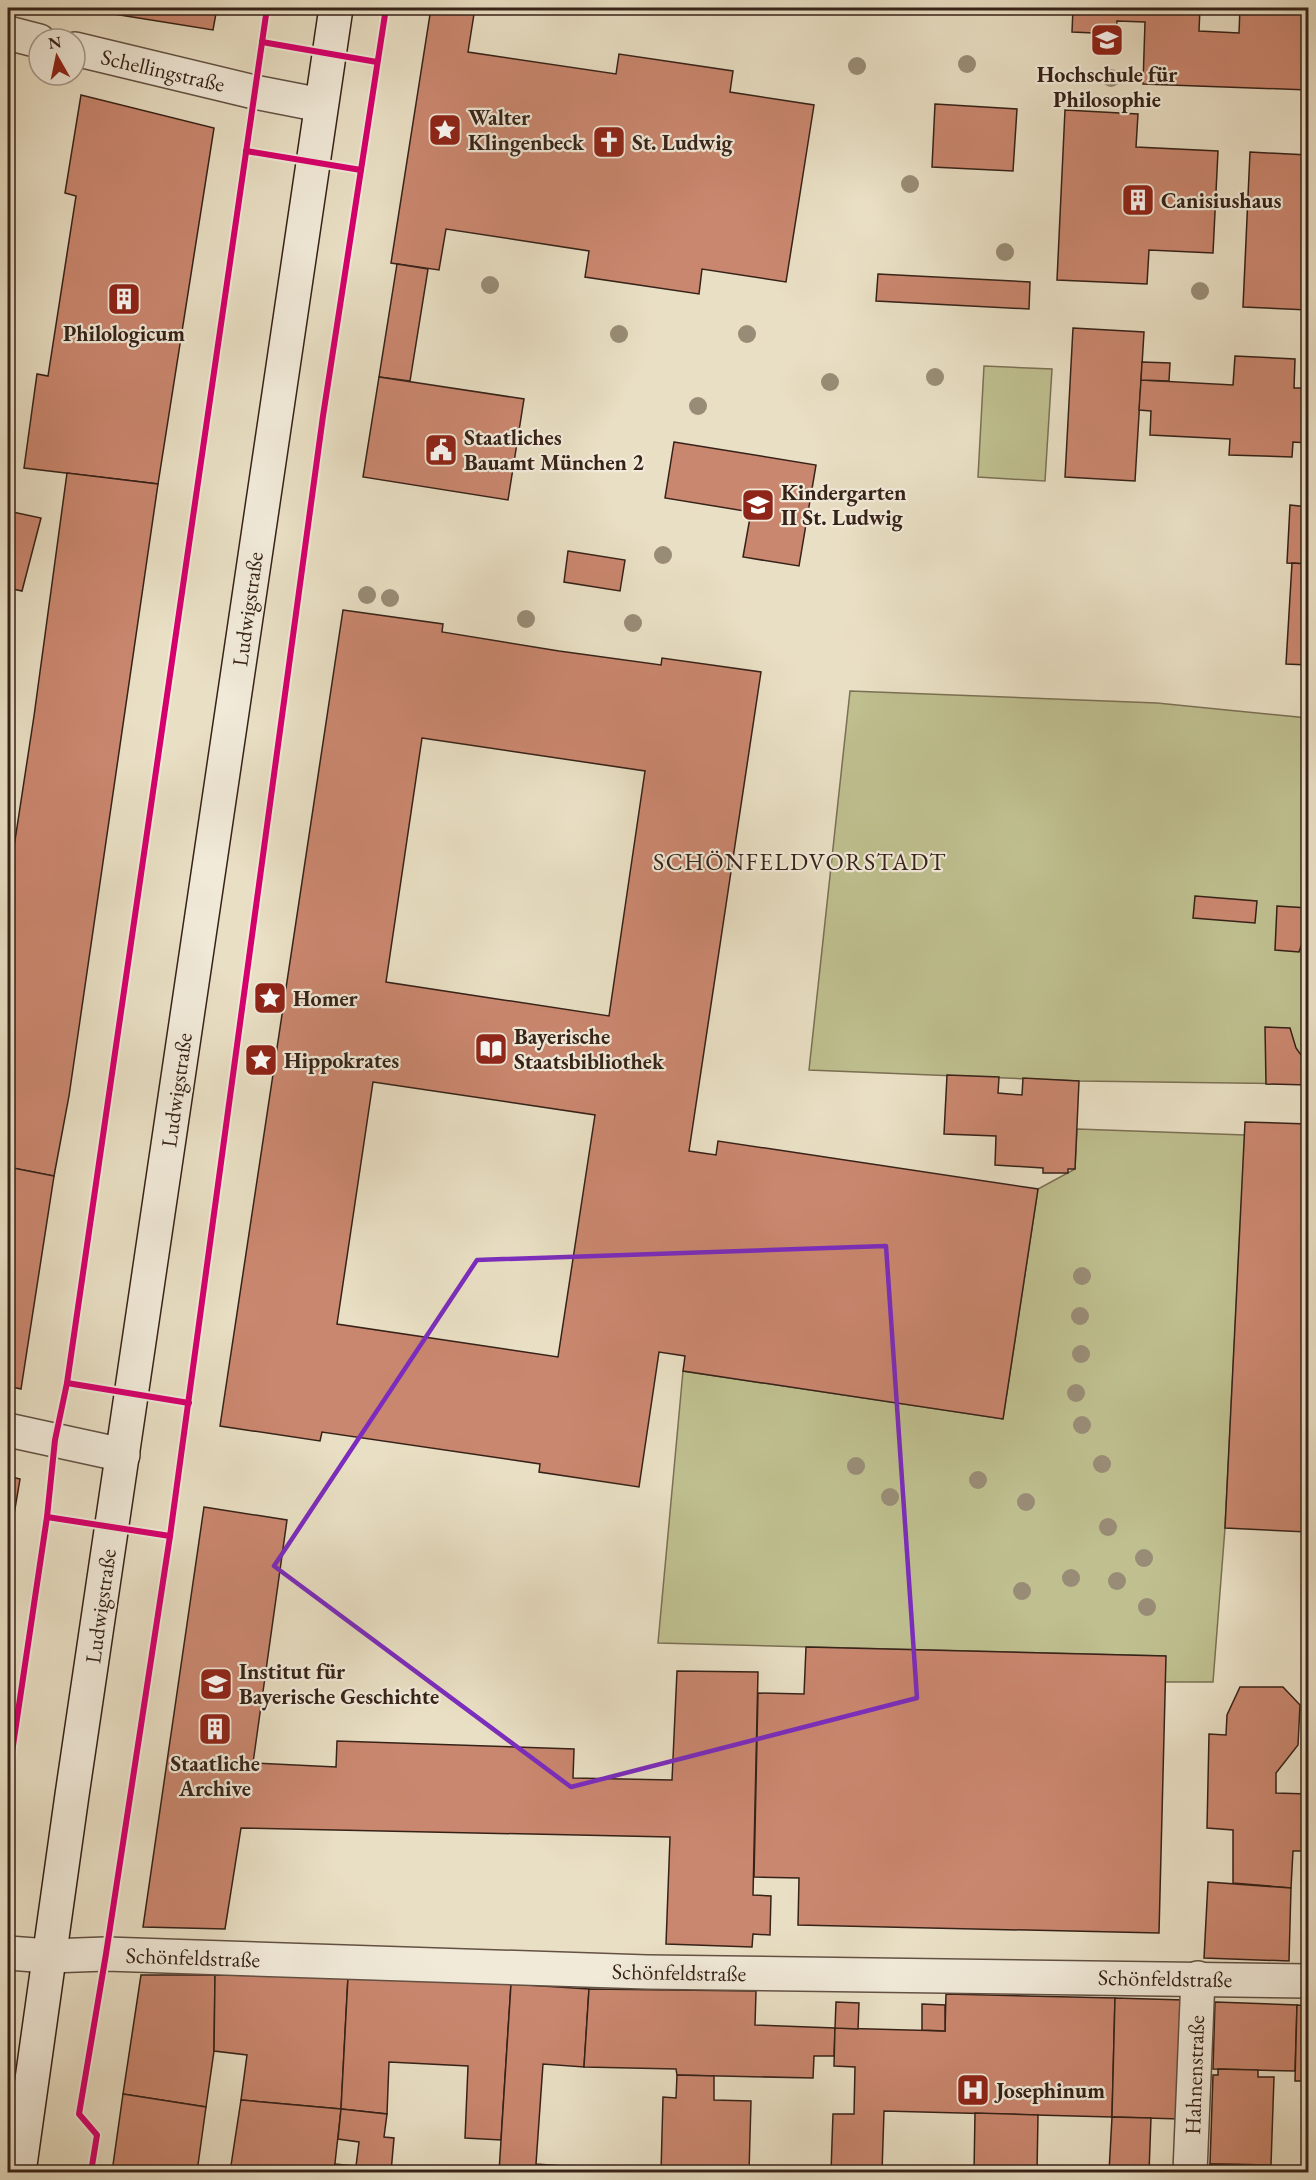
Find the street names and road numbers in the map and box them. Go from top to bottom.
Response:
street label: Schellingstraße [98,42,228,99]
street label: Ludwigstraße [225,549,270,668]
street label: Ludwigstraße [154,1030,199,1149]
street label: Ludwigstraße [78,1546,123,1665]
street label: Schönfeldstraße [125,1941,261,1974]
street label: Schönfeldstraße [612,1957,747,1988]
street label: Schönfeldstraße [1098,1963,1233,1994]
street label: Hahnenstraße [1178,2014,1211,2135]

